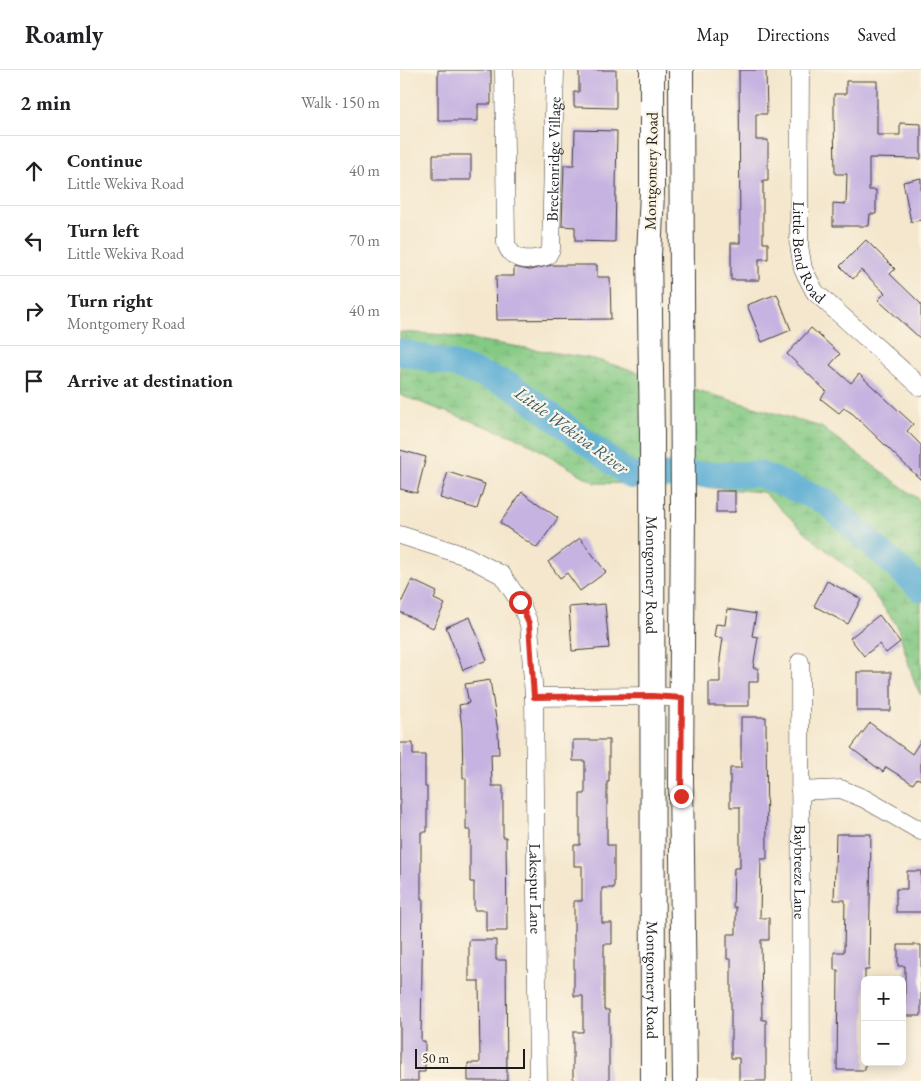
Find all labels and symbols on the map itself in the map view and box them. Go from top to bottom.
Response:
street label: Breckenridge Village [541,96,565,222]
street label: Montgomery Road [639,111,663,230]
street label: Little Bend Road [788,201,831,308]
water label: Little Wekiva River [510,380,634,480]
street label: Montgomery Road [642,516,663,635]
route start [509,591,532,614]
route end [670,785,693,808]
street label: Baybreeze Lane [790,825,811,919]
street label: Lakespur Lane [525,843,547,934]
street label: Montgomery Road [642,921,663,1040]
scale bar [415,1046,525,1069]

